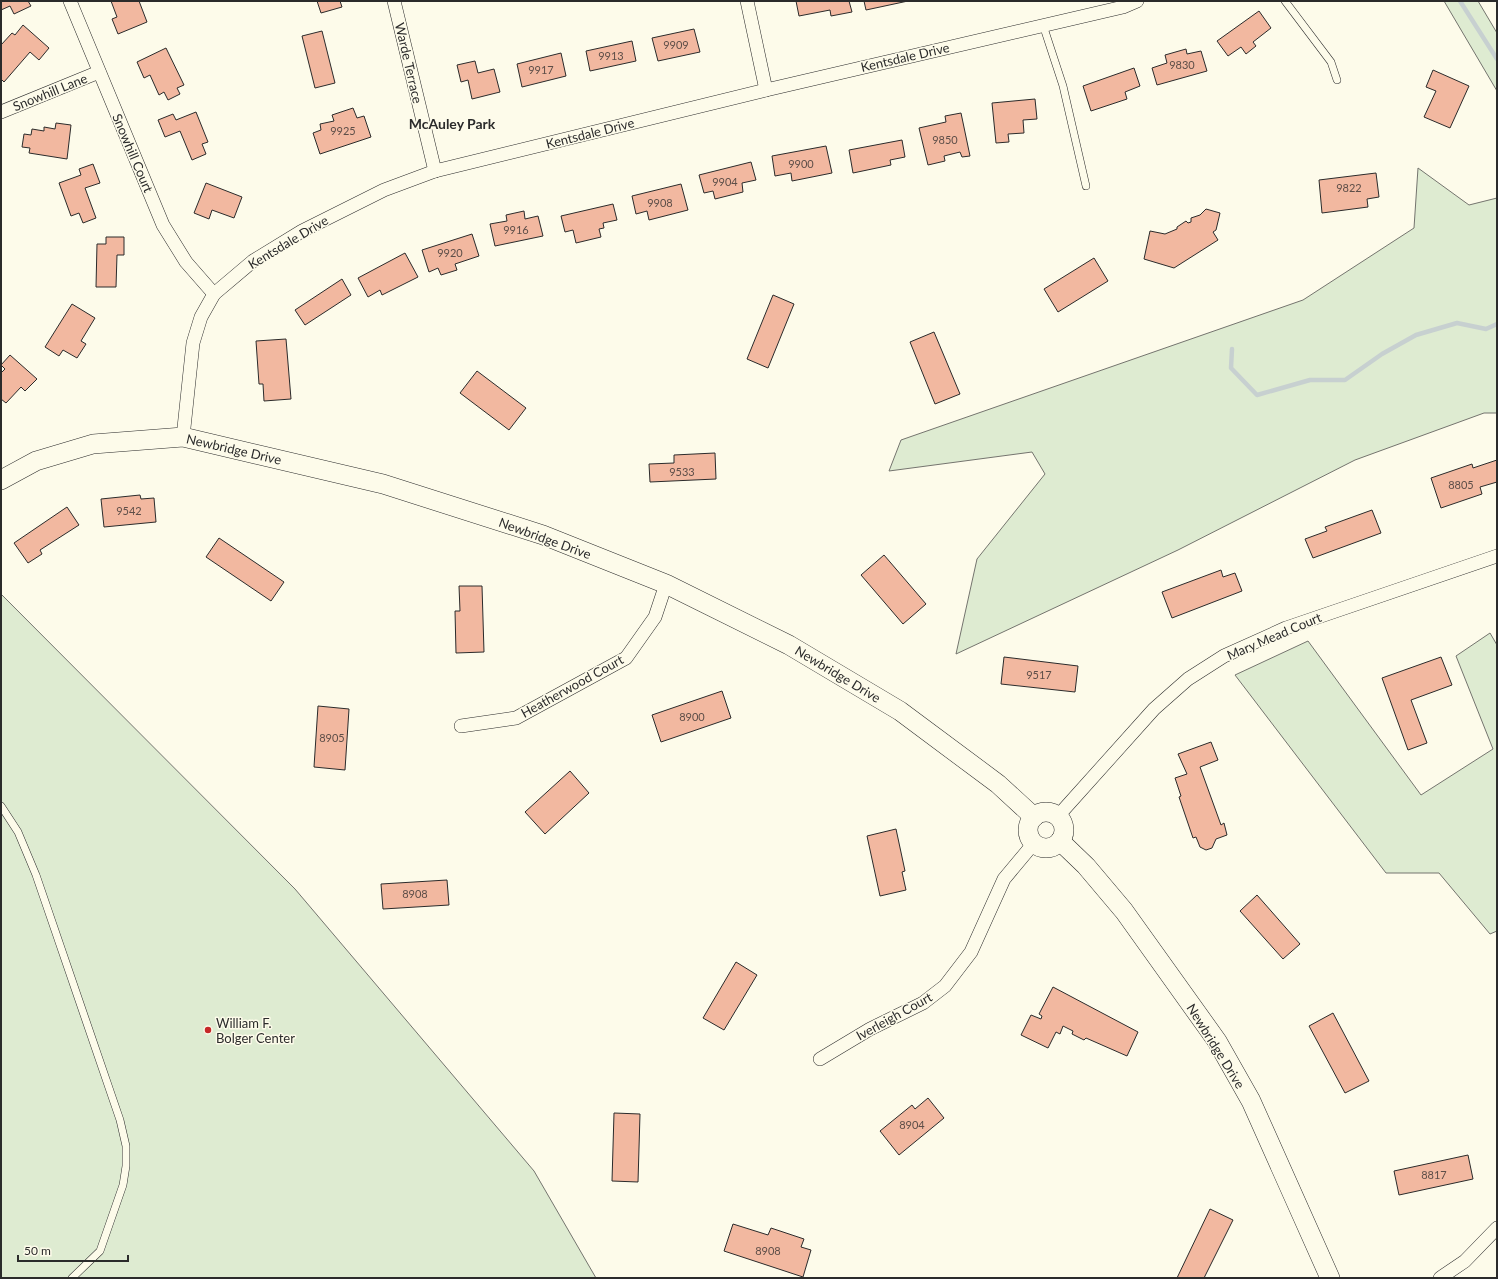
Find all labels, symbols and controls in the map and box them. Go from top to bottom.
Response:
street label: Warde Terrace [392,21,426,105]
house number: 9909 [663,38,689,51]
street label: Kentsdale Drive [859,39,951,75]
house number: 9913 [598,49,624,62]
house number: 9830 [1169,58,1195,71]
house number: 9917 [528,63,554,76]
street label: Snowhill Lane [10,70,90,114]
street label: Snowhill Court [109,111,157,195]
street label: Kentsdale Drive [544,114,636,152]
district label: McAuley Park [409,115,496,132]
house number: 9925 [330,124,356,137]
house number: 9850 [932,133,958,146]
house number: 9900 [788,157,814,170]
house number: 9904 [712,175,738,188]
house number: 9822 [1336,181,1362,194]
house number: 9908 [647,196,673,209]
street label: Kentsdale Drive [245,212,331,272]
house number: 9916 [503,223,529,236]
house number: 9920 [437,246,463,259]
street label: Newbridge Drive [185,430,283,468]
house number: 9533 [669,465,695,478]
house number: 8805 [1448,478,1474,491]
house number: 9542 [116,504,142,517]
street label: Newbridge Drive [497,514,593,562]
street label: Mary Mead Court [1224,609,1324,663]
street label: Newbridge Drive [792,642,884,706]
street label: Heatherwood Court [518,651,626,721]
house number: 9517 [1026,668,1052,681]
house number: 8900 [679,710,705,723]
house number: 8905 [319,731,345,744]
house number: 8908 [402,887,428,900]
street label: Iverleigh Court [853,988,935,1043]
street label: Newbridge Drive [1184,1001,1249,1091]
place label: William F. Bolger Center [216,1015,295,1046]
marker: William F. Bolger Center [203,1025,213,1035]
house number: 8904 [899,1118,925,1131]
house number: 8817 [1421,1168,1447,1181]
scale bar [18,1237,128,1263]
text: 50 m [24,1243,51,1258]
house number: 8908 [755,1244,781,1257]

